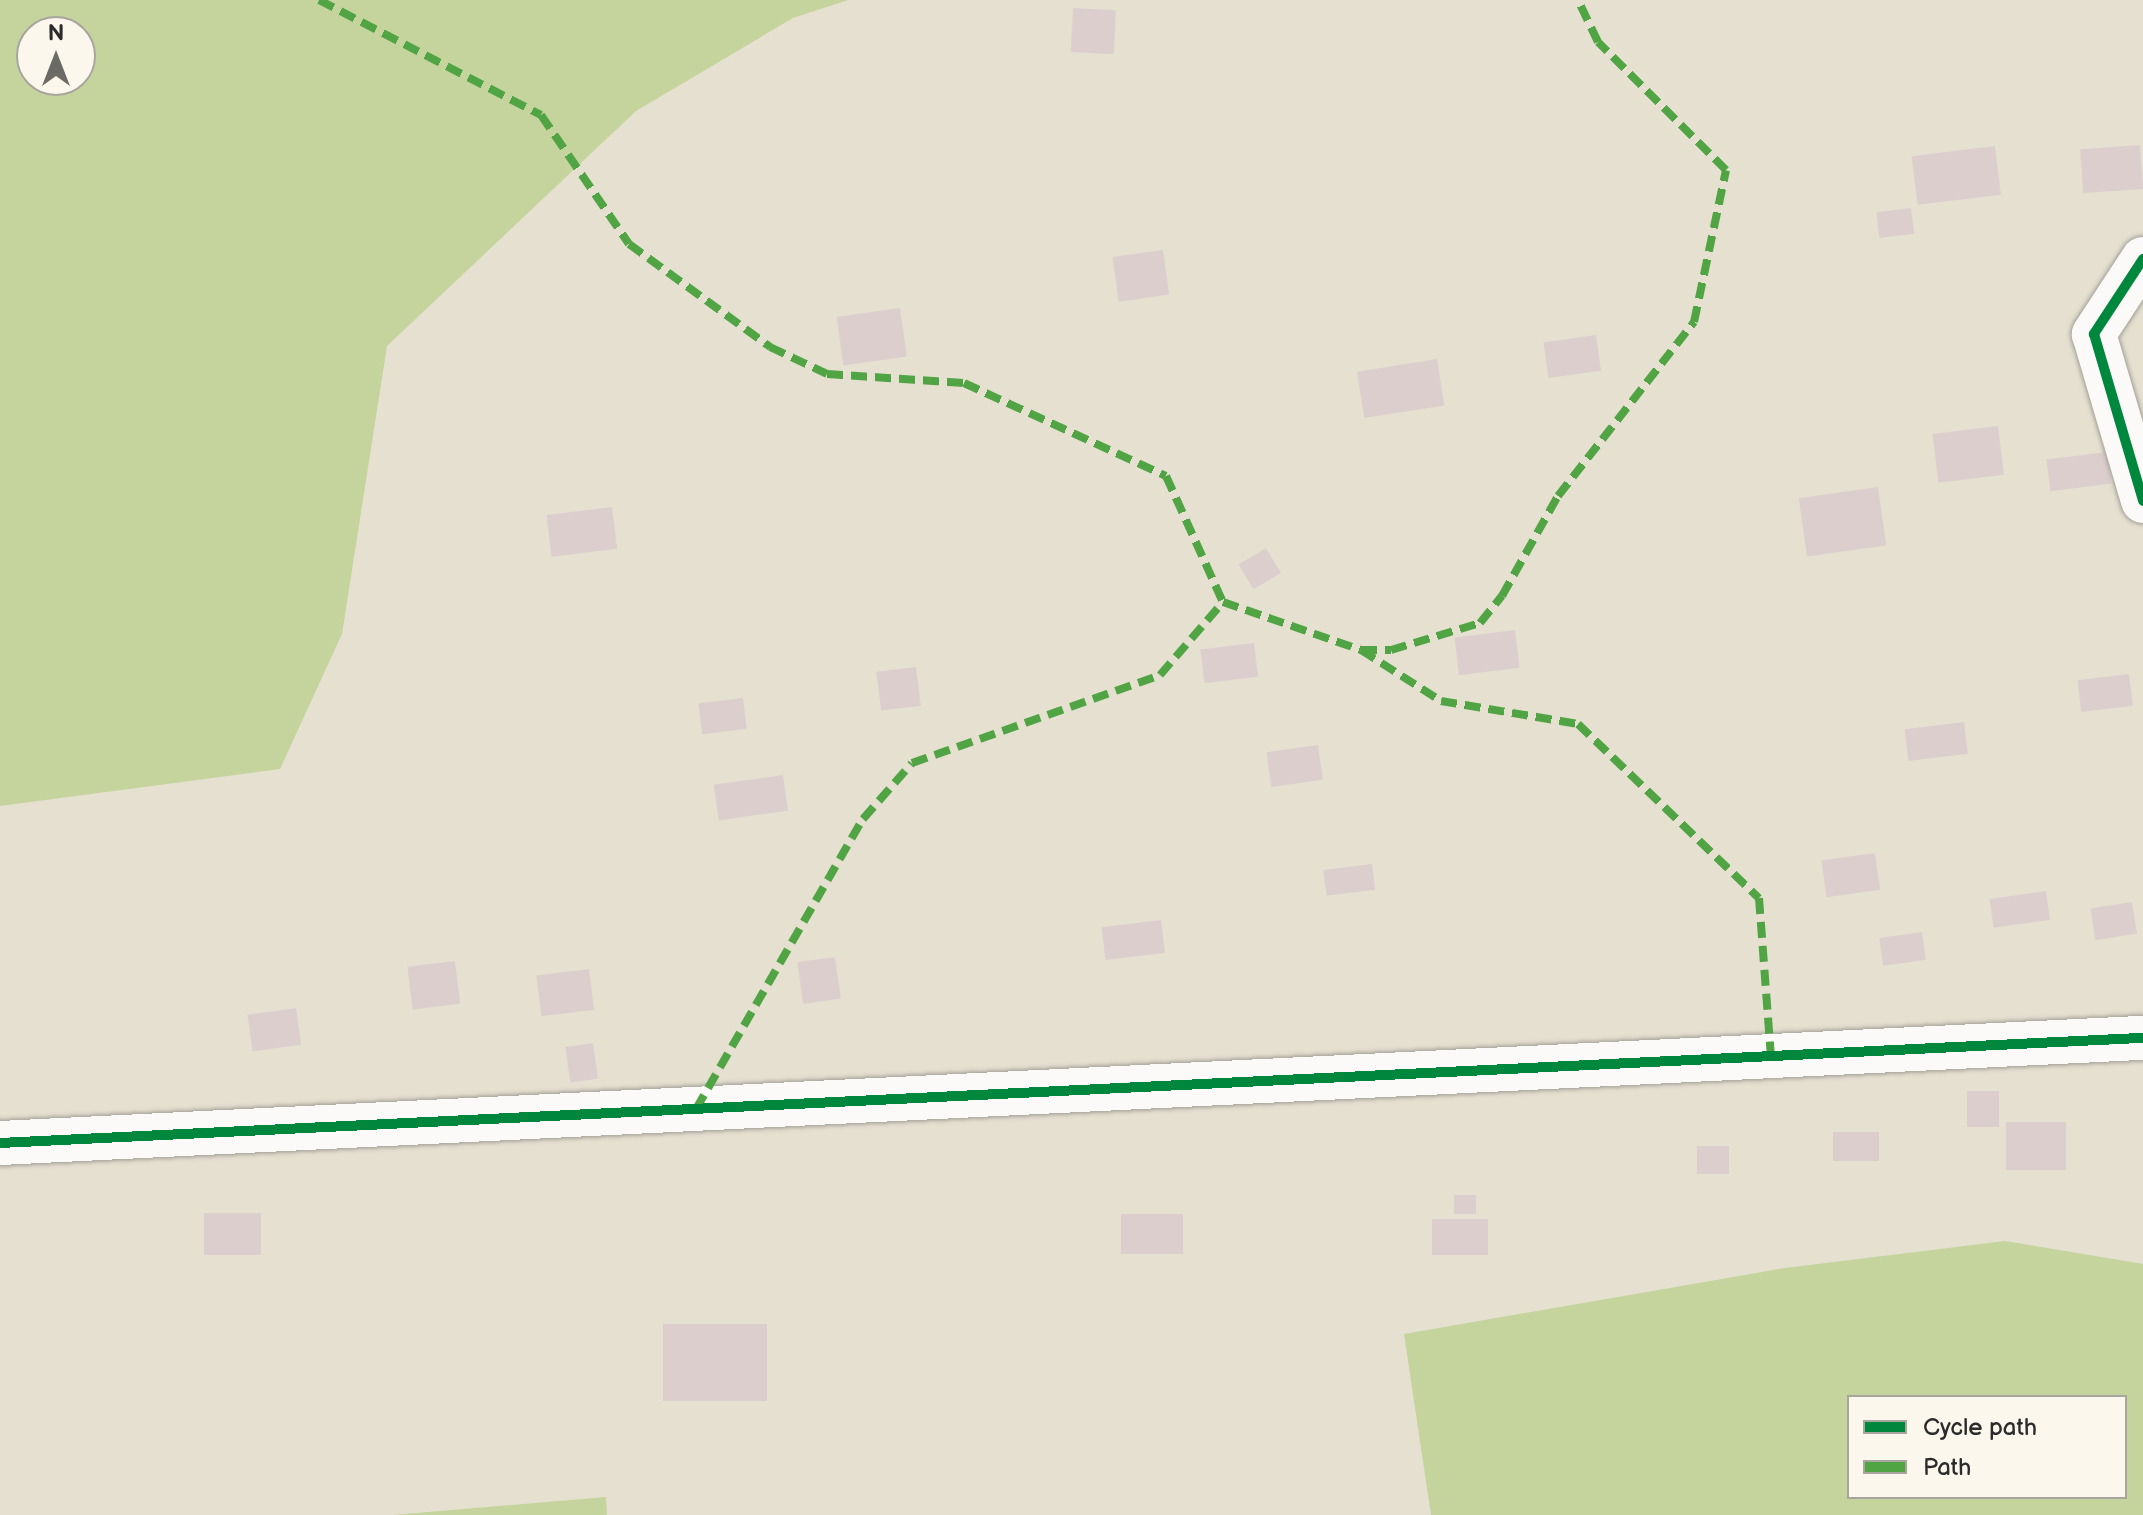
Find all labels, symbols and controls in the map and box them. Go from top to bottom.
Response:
north arrow [16,16,96,96]
text: N [48,20,64,47]
legend [1847,1395,2127,1499]
text: Cycle path [1923,1413,2037,1442]
text: Path [1923,1453,1971,1482]

